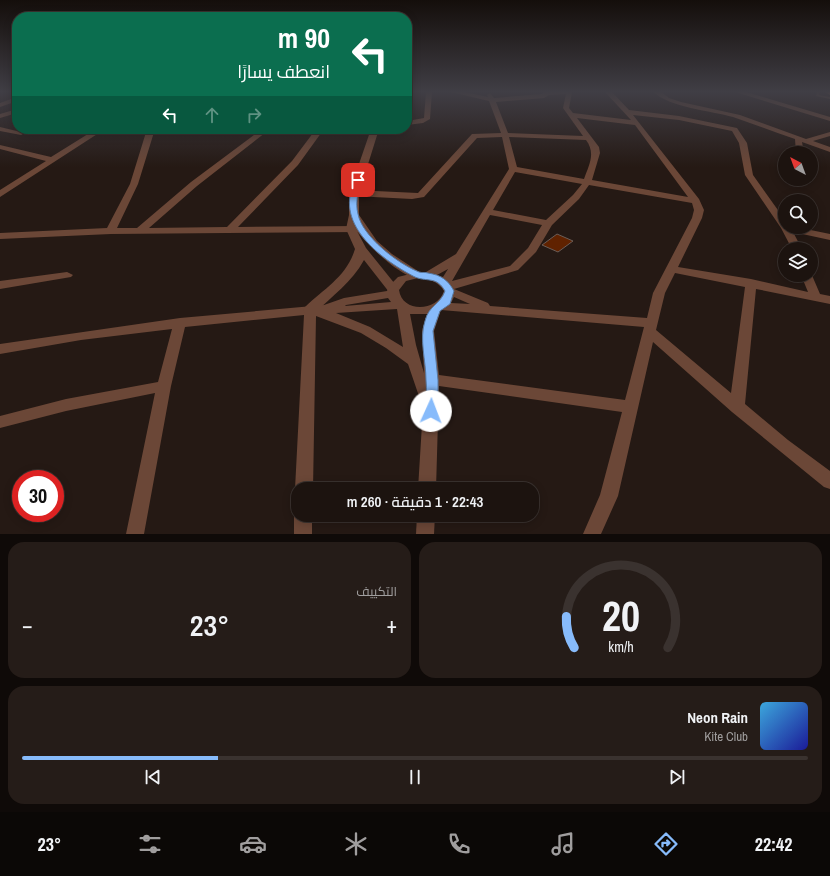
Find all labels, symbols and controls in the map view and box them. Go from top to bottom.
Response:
text: 90 m [278,19,330,57]
icon: left [344,28,396,80]
text: انعطف يسارًا [237,59,330,84]
icon: left [159,104,181,126]
icon: ahead [201,104,223,126]
icon: right [243,104,265,126]
north arrow [778,146,818,186]
map controls [778,146,818,282]
pin [341,163,375,197]
icon: arrive [347,169,369,191]
button: search [778,194,818,234]
button: layers [778,242,818,282]
position arrow [410,390,452,432]
speed limit sign: 30 [12,470,64,522]
text: 22:43 · 1 دقيقة · 260 m [347,491,483,512]
text: التكييف [356,583,397,600]
text: 20 [602,588,639,644]
text: 23° [190,605,229,645]
text: − [22,610,33,640]
text: + [386,610,397,640]
text: km/h [608,637,633,656]
text: Neon Rain [687,707,748,728]
text: Kite Club [704,728,748,745]
icon: previous [142,766,164,788]
icon: pause [404,766,426,788]
icon: next [666,766,688,788]
icon: filters [136,830,164,858]
icon: car [239,830,267,858]
icon: climate [342,830,370,858]
icon: phone [445,830,473,858]
icon: music [549,830,577,858]
icon: directions [652,830,680,858]
text: 23° [38,832,61,857]
text: 22:42 [755,832,792,857]

